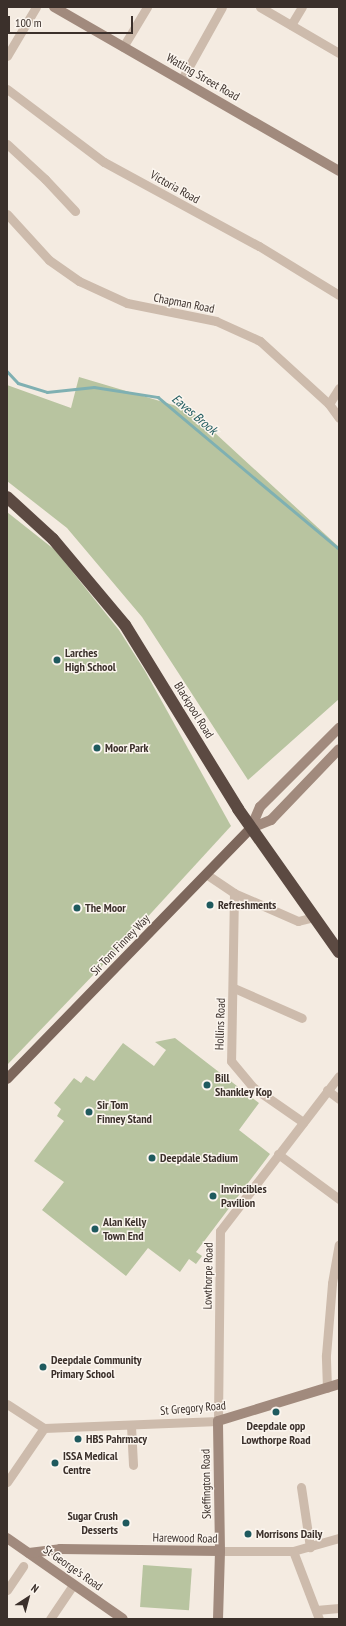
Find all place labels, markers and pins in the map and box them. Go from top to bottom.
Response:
place label: Larches High School [65,646,116,674]
marker: Larches High School [52,655,62,665]
place label: Moor Park [105,741,148,755]
marker: Moor Park [92,743,102,753]
place label: Refreshments [218,898,276,912]
marker: Refreshments [205,900,215,910]
place label: The Moor [85,901,126,915]
marker: The Moor [72,903,82,913]
place label: Bill Shankley Kop [215,1071,273,1099]
marker: Bill Shankley Kop [202,1080,212,1090]
place label: Sir Tom Finney Stand [97,1098,152,1126]
marker: Sir Tom Finney Stand [84,1107,94,1117]
place label: Deepdale Stadium [160,1151,238,1165]
marker: Deepdale Stadium [147,1153,157,1163]
place label: Invincibles Pavilion [221,1182,267,1210]
marker: Invincibles Pavilion [208,1191,218,1201]
place label: Alan Kelly Town End [103,1215,146,1243]
marker: Alan Kelly Town End [90,1224,100,1234]
place label: Deepdale Community Primary School [51,1353,142,1381]
marker: Deepdale Community Primary School [38,1362,48,1372]
marker: Deepdale opp Lowthorpe Road [271,1407,281,1417]
place label: Deepdale opp Lowthorpe Road [242,1419,310,1447]
place label: HBS Pahrmacy [86,1432,147,1446]
marker: HBS Pahrmacy [73,1434,83,1444]
place label: ISSA Medical Centre [63,1449,118,1477]
marker: ISSA Medical Centre [50,1458,60,1468]
place label: Sugar Crush Desserts [67,1509,118,1537]
marker: Sugar Crush Desserts [121,1518,131,1528]
place label: Morrisons Daily [256,1527,322,1541]
marker: Morrisons Daily [243,1529,253,1539]

